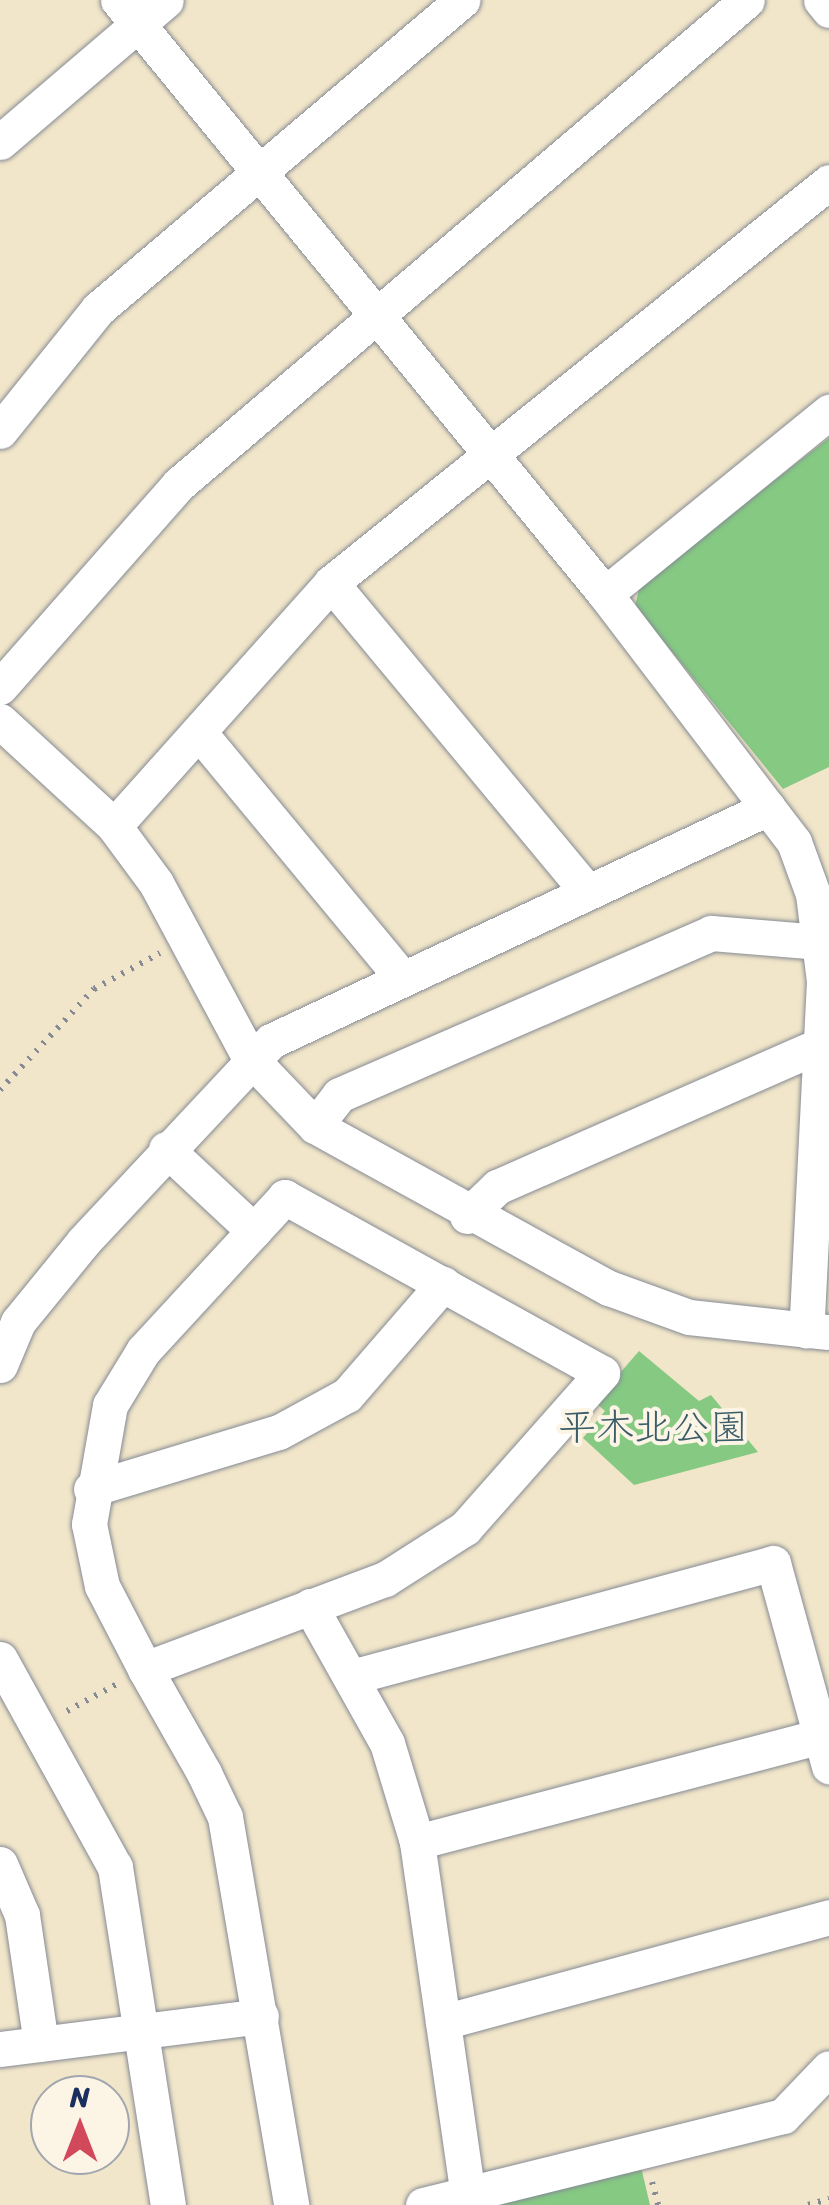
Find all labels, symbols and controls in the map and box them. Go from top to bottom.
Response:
park label: 平木北公園 [558,1405,748,1451]
text: N [70,2072,90,2121]
north arrow [30,2075,130,2175]

